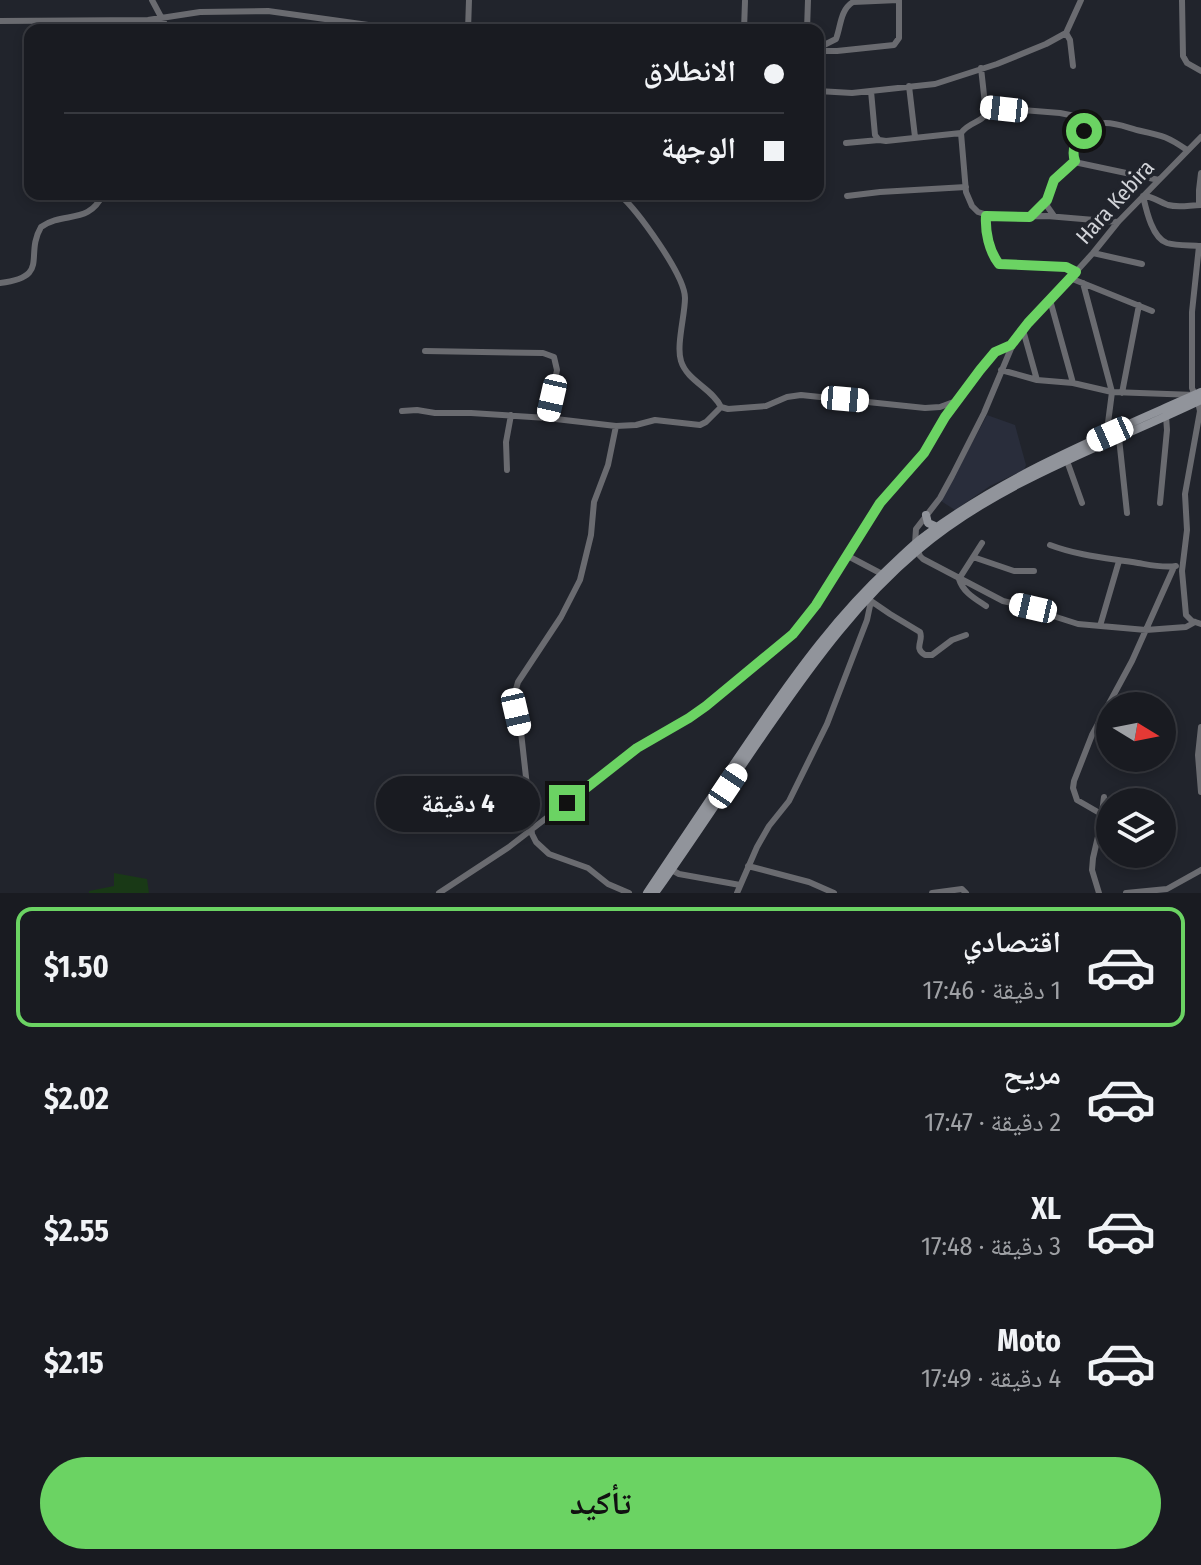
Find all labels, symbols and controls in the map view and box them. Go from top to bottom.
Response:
text: الانطلاق [643,53,736,89]
car [979,95,1029,123]
route start [1066,113,1102,149]
text: الوجهة [661,130,736,166]
street label: Hara Kebira [1070,154,1160,250]
car [535,372,569,424]
car [820,385,870,413]
car [1083,413,1137,455]
car [1007,591,1059,625]
car [499,686,533,738]
north arrow [1096,692,1176,772]
map controls [1096,692,1176,868]
car [705,759,751,813]
callout: 4 دقيقة [375,775,539,831]
route end [549,785,585,821]
text: 4 دقيقة [421,788,495,819]
button: layers [1096,788,1176,868]
text: اقتصادي [963,924,1061,960]
icon: car [1085,931,1157,1003]
text: $1.50 [44,949,109,985]
text: 1 دقيقة · 17:46 [923,975,1061,1006]
text: مريح [1003,1056,1061,1092]
icon: car [1085,1063,1157,1135]
text: $2.02 [44,1081,109,1117]
text: 2 دقيقة · 17:47 [924,1107,1061,1138]
text: XL [1031,1191,1061,1227]
icon: car [1085,1195,1157,1267]
text: $2.55 [44,1213,109,1249]
text: 3 دقيقة · 17:48 [921,1231,1061,1262]
text: Moto [997,1323,1061,1359]
icon: car [1085,1327,1157,1399]
text: $2.15 [44,1345,104,1381]
text: 4 دقيقة · 17:49 [921,1363,1061,1394]
button: تأكيد [40,1457,1161,1549]

